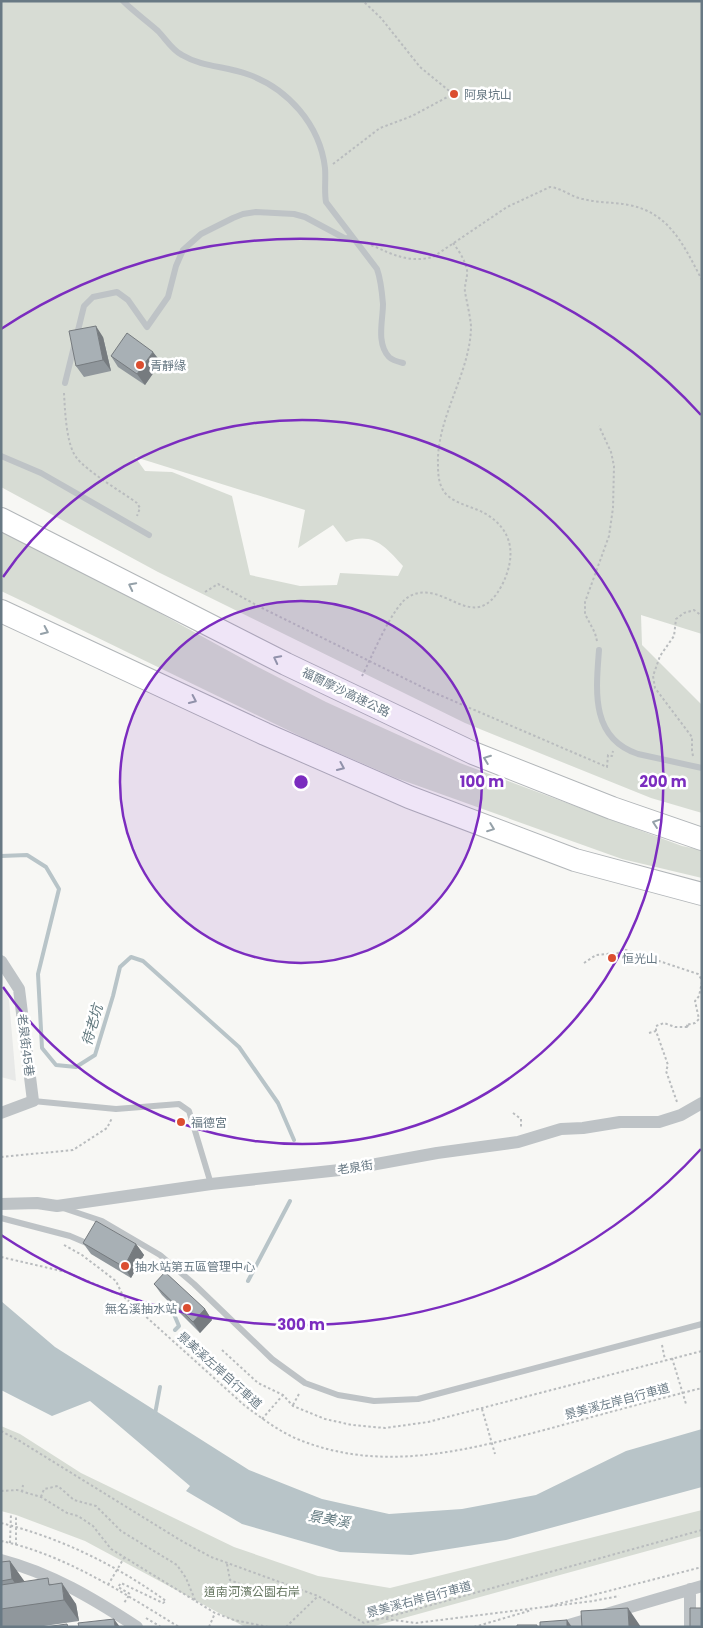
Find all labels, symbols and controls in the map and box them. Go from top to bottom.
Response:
place label: 阿泉坑山 [464,86,512,103]
marker: 阿泉坑山 [448,88,460,100]
place label: 青靜緣 [150,357,186,374]
marker: 青靜緣 [134,359,146,371]
one-way arrow [129,582,138,592]
one-way arrow [40,625,49,635]
one-way arrow [274,655,283,665]
street label: 福爾摩沙高速公路 [299,663,393,721]
one-way arrow [188,694,197,704]
one-way arrow [484,755,492,765]
one-way arrow [336,760,345,771]
text: 100 m [460,771,504,792]
text: 200 m [639,771,687,792]
centre of rings [292,773,310,791]
one-way arrow [652,819,660,829]
one-way arrow [487,822,495,832]
place label: 恒光山 [622,950,658,967]
marker: 恒光山 [606,952,618,964]
water label: 待老坑 [77,1000,108,1048]
street label: 老泉街45巷 [14,1013,38,1077]
place label: 福德宮 [191,1114,227,1131]
marker: 福德宮 [175,1116,187,1128]
street label: 老泉街 [336,1156,374,1178]
place label: 抽水站第五區管理中心 [135,1258,255,1275]
marker: 抽水站第五區管理中心 [119,1260,131,1272]
place label: 無名溪抽水站 [105,1300,177,1317]
marker: 無名溪抽水站 [181,1302,193,1314]
text: 300 m [277,1314,325,1335]
street label: 景美溪左岸自行車道 [174,1328,266,1412]
street label: 景美溪左岸自行車道 [563,1379,671,1423]
water label: 景美溪 [307,1506,353,1533]
street label: 景美溪右岸自行車道 [365,1577,473,1621]
park label: 道南河濱公園右岸 [204,1583,300,1600]

